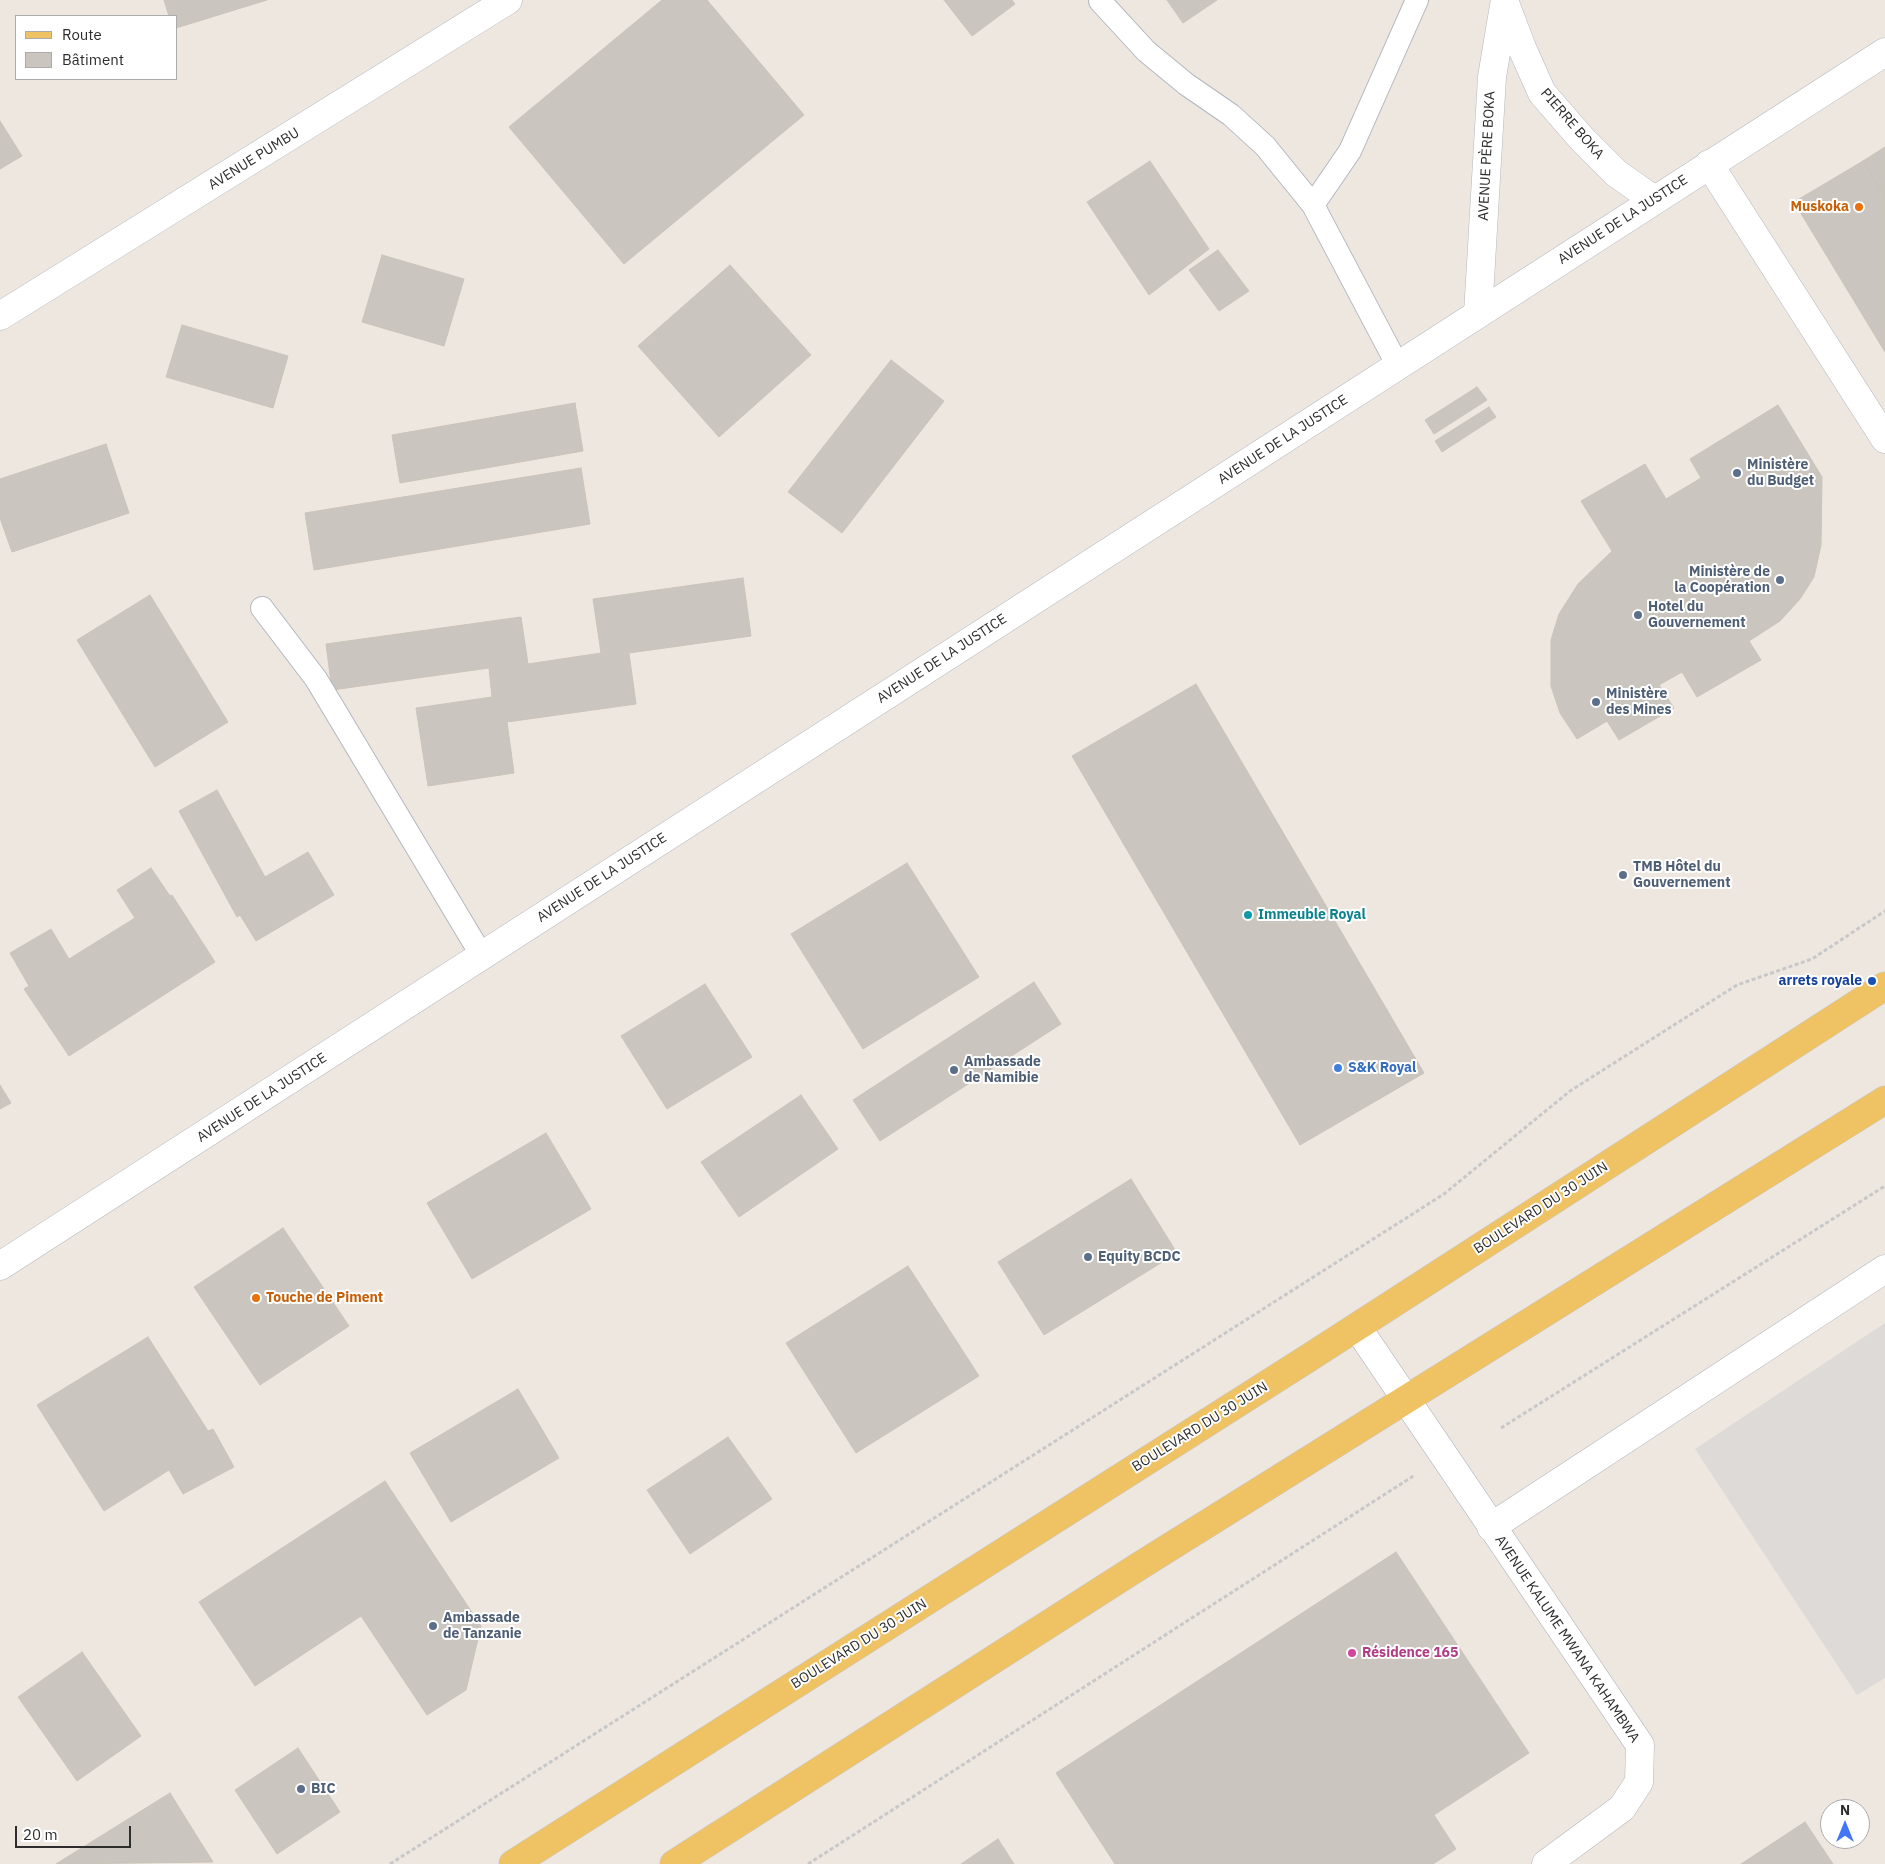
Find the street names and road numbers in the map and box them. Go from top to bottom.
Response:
street label: PIERRE BOKA [1537,85,1607,163]
street label: AVENUE PÈRE BOKA [1475,91,1499,221]
street label: AVENUE PUMBU [205,124,303,194]
street label: AVENUE DE LA JUSTICE [1555,172,1691,268]
street label: AVENUE DE LA JUSTICE [1215,392,1351,488]
street label: AVENUE DE LA JUSTICE [874,611,1010,707]
street label: AVENUE DE LA JUSTICE [534,830,670,926]
street label: AVENUE DE LA JUSTICE [194,1050,330,1146]
street label: BOULEVARD DU 30 JUIN [1471,1158,1611,1258]
street label: BOULEVARD DU 30 JUIN [1129,1378,1271,1476]
street label: AVENUE KALUME MWANA KAHAMBWA [1491,1532,1643,1746]
street label: BOULEVARD DU 30 JUIN [788,1595,930,1693]

